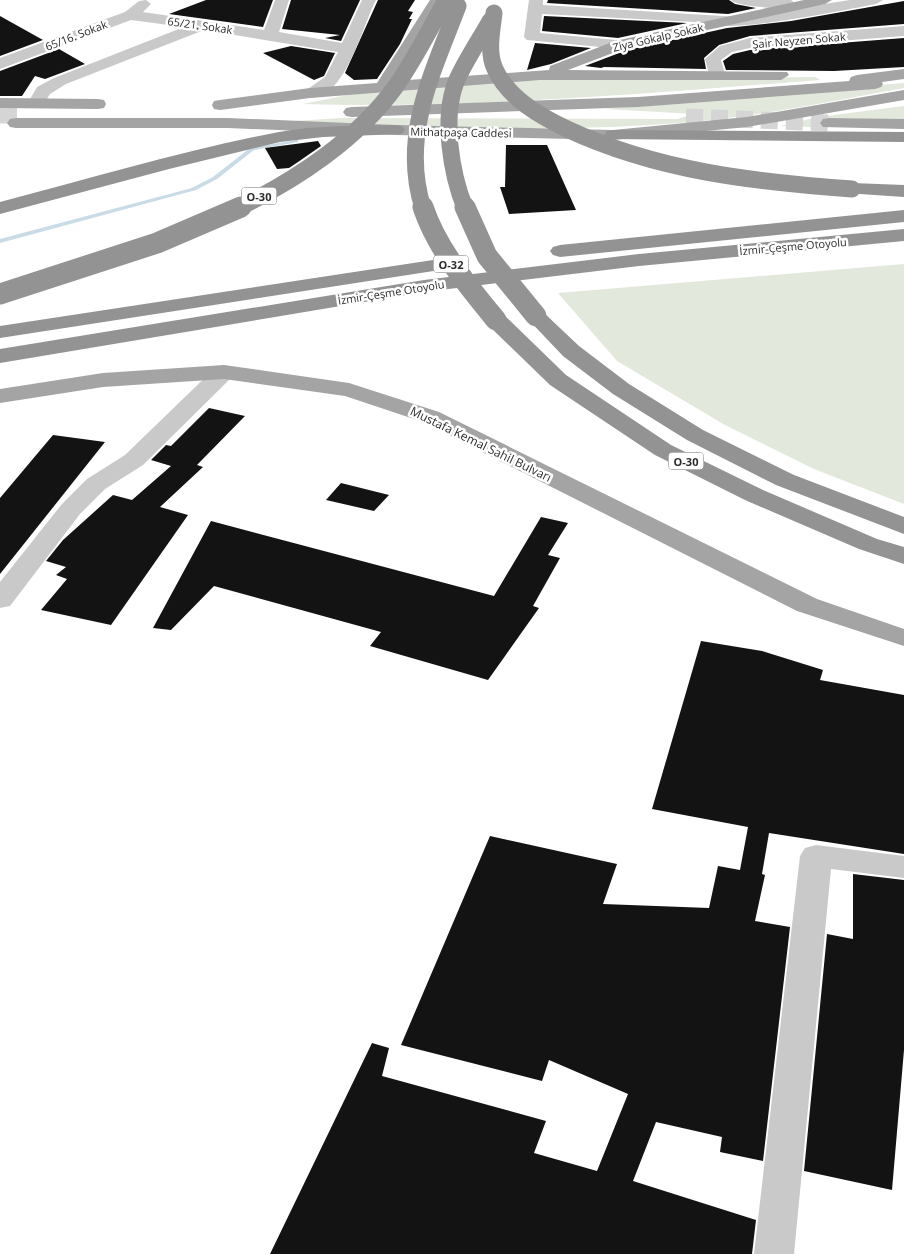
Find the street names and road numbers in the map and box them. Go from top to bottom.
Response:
street label: 65/21. Sokak [167,13,234,37]
street label: 65/16. Sokak [43,16,109,54]
street label: Ziya Gökalp Sokak [611,19,705,55]
street label: Şair Neyzen Sokak [752,28,846,52]
street label: Mithatpaşa Caddesi [410,124,512,140]
road number: O-30 [242,188,276,205]
street label: İzmir-Çeşme Otoyolu [739,234,847,258]
road number: O-32 [434,255,468,272]
street label: İzmir-Çeşme Otoyolu [337,276,445,308]
street label: Mustafa Kemal Sahil Bulvarı [408,402,554,486]
road number: O-30 [668,452,704,470]

